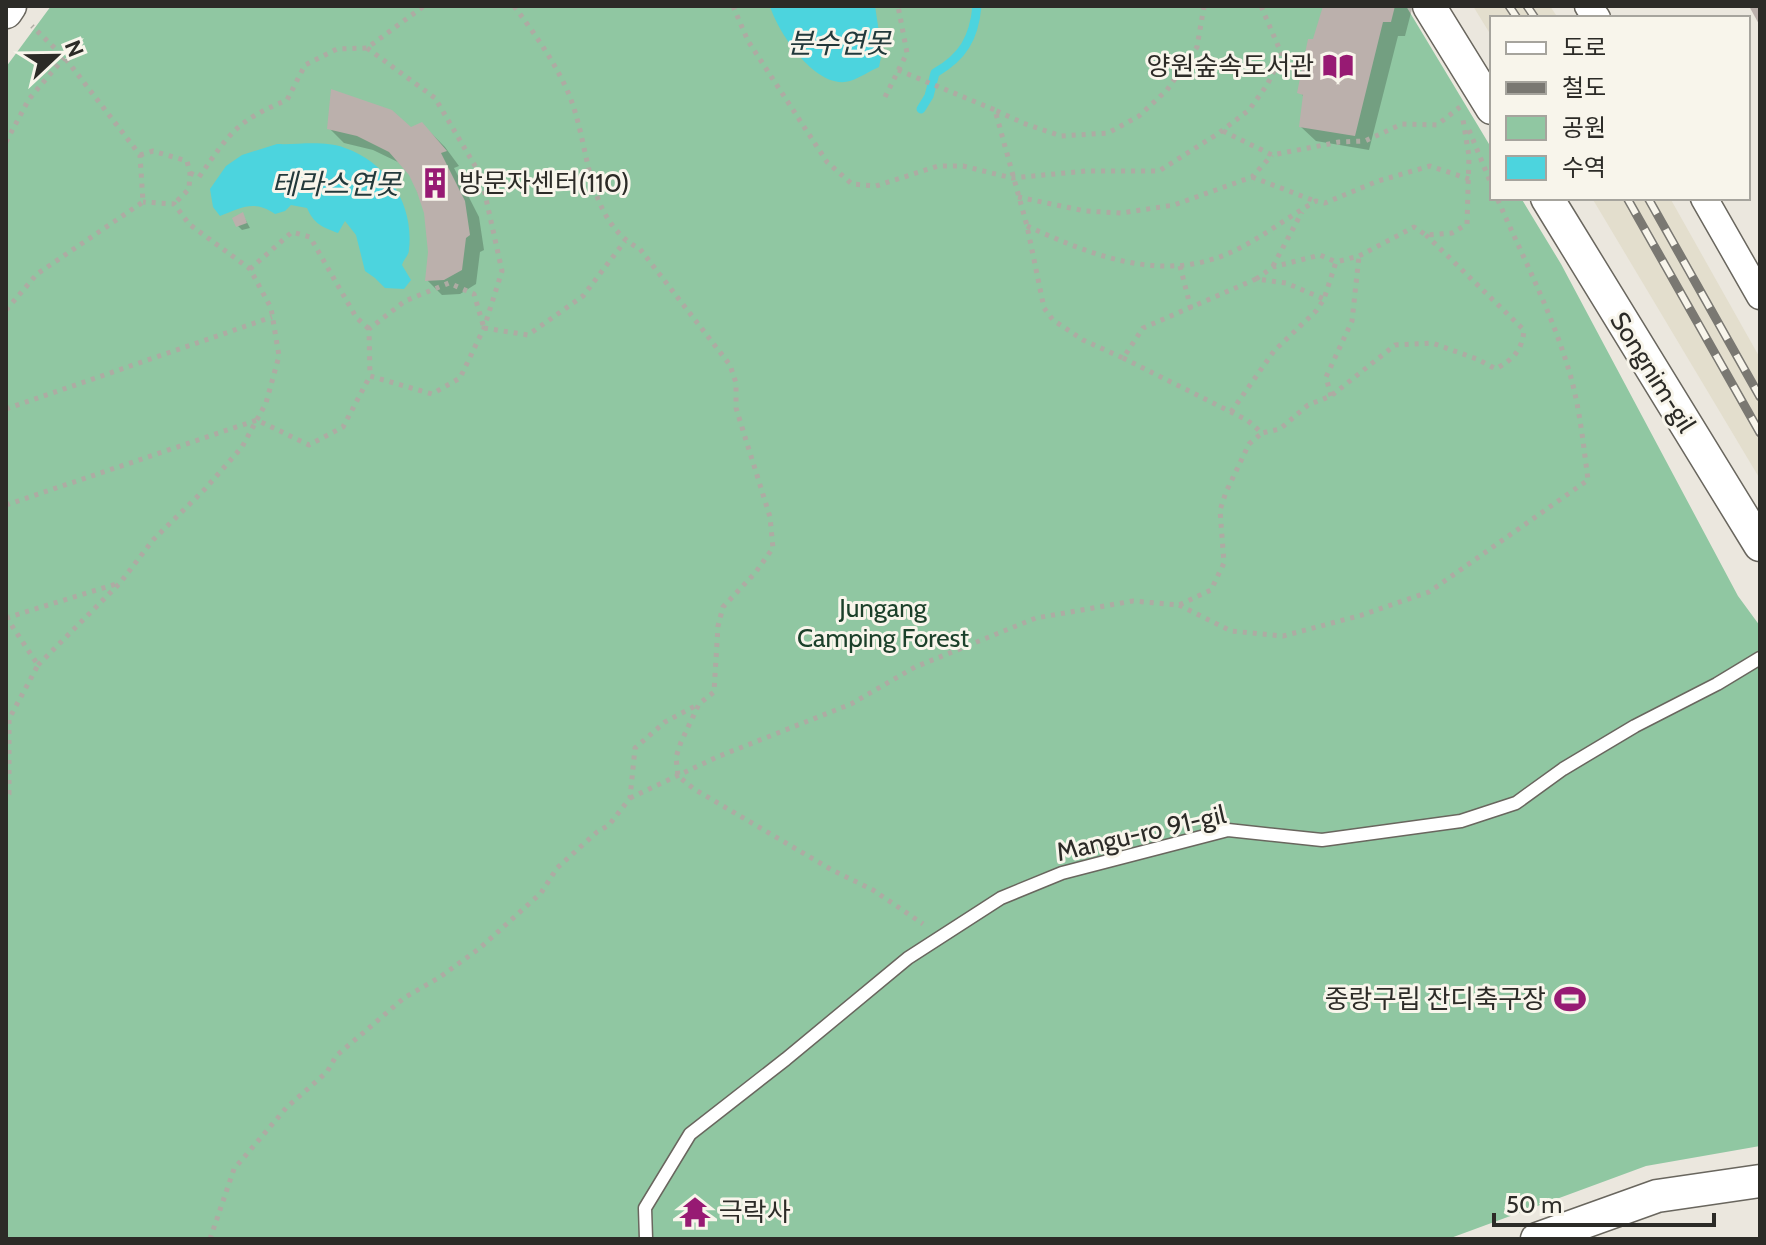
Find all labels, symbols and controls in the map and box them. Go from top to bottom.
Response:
north arrow [16,16,96,96]
legend [1490,16,1750,200]
water label: 분수연못 [787,26,892,60]
text: 도로 [1562,33,1606,62]
text: N [59,36,90,61]
library icon: 양원숲속도서관 [1321,49,1355,83]
place label: 양원숲속도서관 [1147,50,1314,82]
text: 철도 [1562,73,1606,102]
text: 공원 [1562,113,1606,142]
text: 수역 [1562,153,1606,182]
building icon: 방문자센터(110) [418,166,452,200]
water label: 테라스연못 [272,167,402,201]
place label: 방문자센터(110) [459,167,629,199]
street label: Songnim-gil [1603,306,1703,438]
park label: Jungang Camping Forest [797,592,969,654]
street label: Mangu-ro 91-gil [1053,798,1229,868]
sports icon: 중랑구립 잔디축구장 [1553,982,1587,1016]
place label: 중랑구립 잔디축구장 [1325,983,1546,1015]
scale bar [1494,1177,1714,1227]
text: 50 m [1506,1190,1562,1219]
temple icon: 극락사 [678,1195,712,1229]
place label: 극락사 [719,1196,791,1228]

